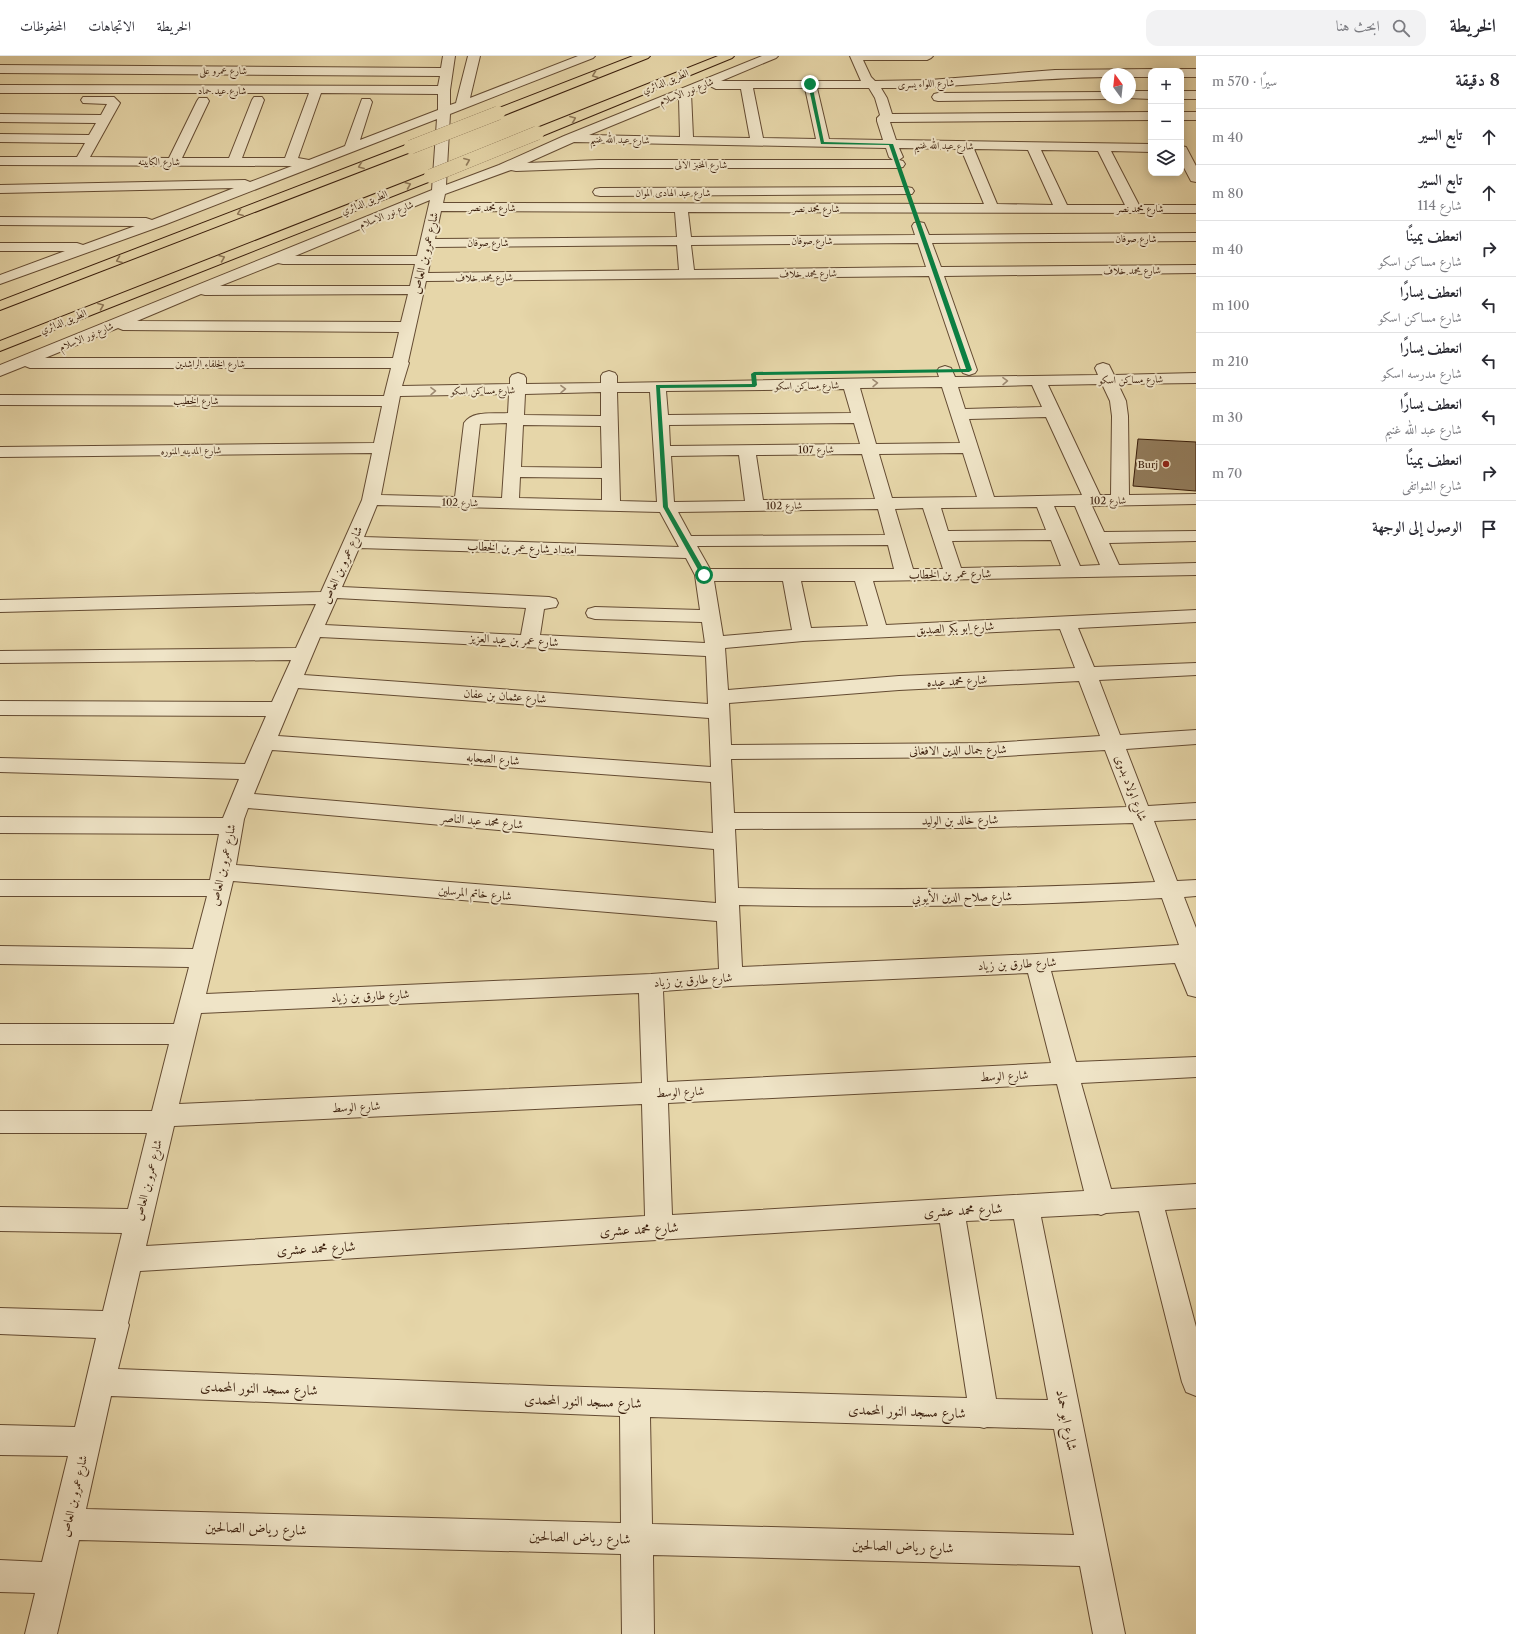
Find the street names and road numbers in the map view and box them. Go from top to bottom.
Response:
street label: شارع عمرو على [199,64,247,80]
street label: الطريق الدائري [640,66,691,98]
street label: شارع نور الاسلام [657,75,717,111]
street label: شارع اللواء يسرى [898,76,955,94]
street label: شارع عيد حماد [198,84,247,100]
street label: شارع عبد الله غنيم [590,131,650,151]
street label: شارع عبد الله غنيم [914,137,974,157]
street label: شارع الكابينه [138,155,180,171]
street label: شارع المخبز الالى [675,158,728,174]
street label: شارع عبد الهادى الموان [635,186,711,202]
street label: الطريق الدائري [339,187,390,219]
street label: شارع نور الاسلام [357,198,417,234]
street label: شارع محمد نصر [467,201,516,217]
street label: شارع محمد نصر [791,202,840,218]
street label: شارع محمد نصر [1115,202,1164,218]
street label: شارع عمرو بن العاص [408,211,445,296]
street label: شارع صوفان [1115,232,1157,248]
street label: شارع صوفان [791,234,833,250]
street label: شارع صوفان [467,236,509,252]
street label: شارع محمد خلاف [1103,263,1161,281]
street label: شارع محمد خلاف [779,266,837,284]
street label: شارع محمد خلاف [455,270,513,288]
street label: الطريق الدائري [38,306,89,338]
street label: شارع نور الاسلام [57,319,117,356]
street label: شارع الخلفاء الراشدين [175,357,245,373]
street label: شارع مساكن اسكو [1098,372,1164,390]
street label: شارع مساكن اسكو [774,378,840,396]
street label: شارع مساكن اسكو [450,383,516,401]
street label: شارع الخطيب [173,394,219,410]
street label: شارع المدينه المنوره [160,443,222,461]
street label: شارع 107 [798,443,834,459]
street label: شارع 102 [1090,494,1127,510]
street label: شارع 102 [442,496,479,512]
street label: شارع 102 [766,499,803,515]
street label: شارع عمرو بن العاص [318,524,369,607]
street label: امتداد شارع عمر بن الخطاب [467,538,577,561]
street label: شارع عمر بن الخطاب [909,565,992,586]
street label: شارع ابو بكر الصديق [916,618,995,641]
street label: شارع عمر بن عبد العزيز [467,630,559,653]
street label: شارع محمد عبده [926,671,988,694]
street label: شارع عثمان بن عفان [463,685,547,710]
street label: شارع جمال الدين الافغانى [909,741,1007,762]
street label: شارع الصحابه [466,749,520,772]
street label: شارع اولاد بدوى [1108,753,1151,825]
street label: شارع محمد عبد الناصر [438,809,524,836]
street label: شارع خالد بن الوليد [922,811,999,832]
street label: شارع عمرو بن العاص [207,822,242,908]
street label: شارع خاتم المرسلين [437,882,513,907]
street label: شارع صلاح الدين الأيوبي [912,887,1012,909]
street label: شارع طارق بن زياد [977,954,1057,977]
street label: شارع طارق بن زياد [653,969,733,994]
street label: شارع طارق بن زياد [330,986,410,1009]
street label: شارع الوسط [979,1067,1029,1088]
street label: شارع الوسط [655,1083,705,1104]
street label: شارع الوسط [331,1098,381,1119]
street label: شارع عمرو بن العاص [130,1138,169,1223]
street label: شارع محمد عشرى [923,1199,1003,1224]
street label: شارع محمد عشرى [599,1218,679,1243]
street label: شارع محمد عشرى [276,1237,356,1262]
street label: شارع مسجد النور المحمدى [200,1377,318,1402]
street label: شارع ابو حماد [1049,1388,1082,1453]
street label: شارع مسجد النور المحمدى [524,1390,642,1415]
street label: شارع مسجد النور المحمدى [848,1400,966,1425]
street label: شارع عمرو بن العاص [57,1454,94,1539]
street label: شارع رياض الصالحين [205,1517,307,1542]
street label: شارع رياض الصالحين [529,1526,631,1551]
street label: شارع رياض الصالحين [852,1535,954,1560]

